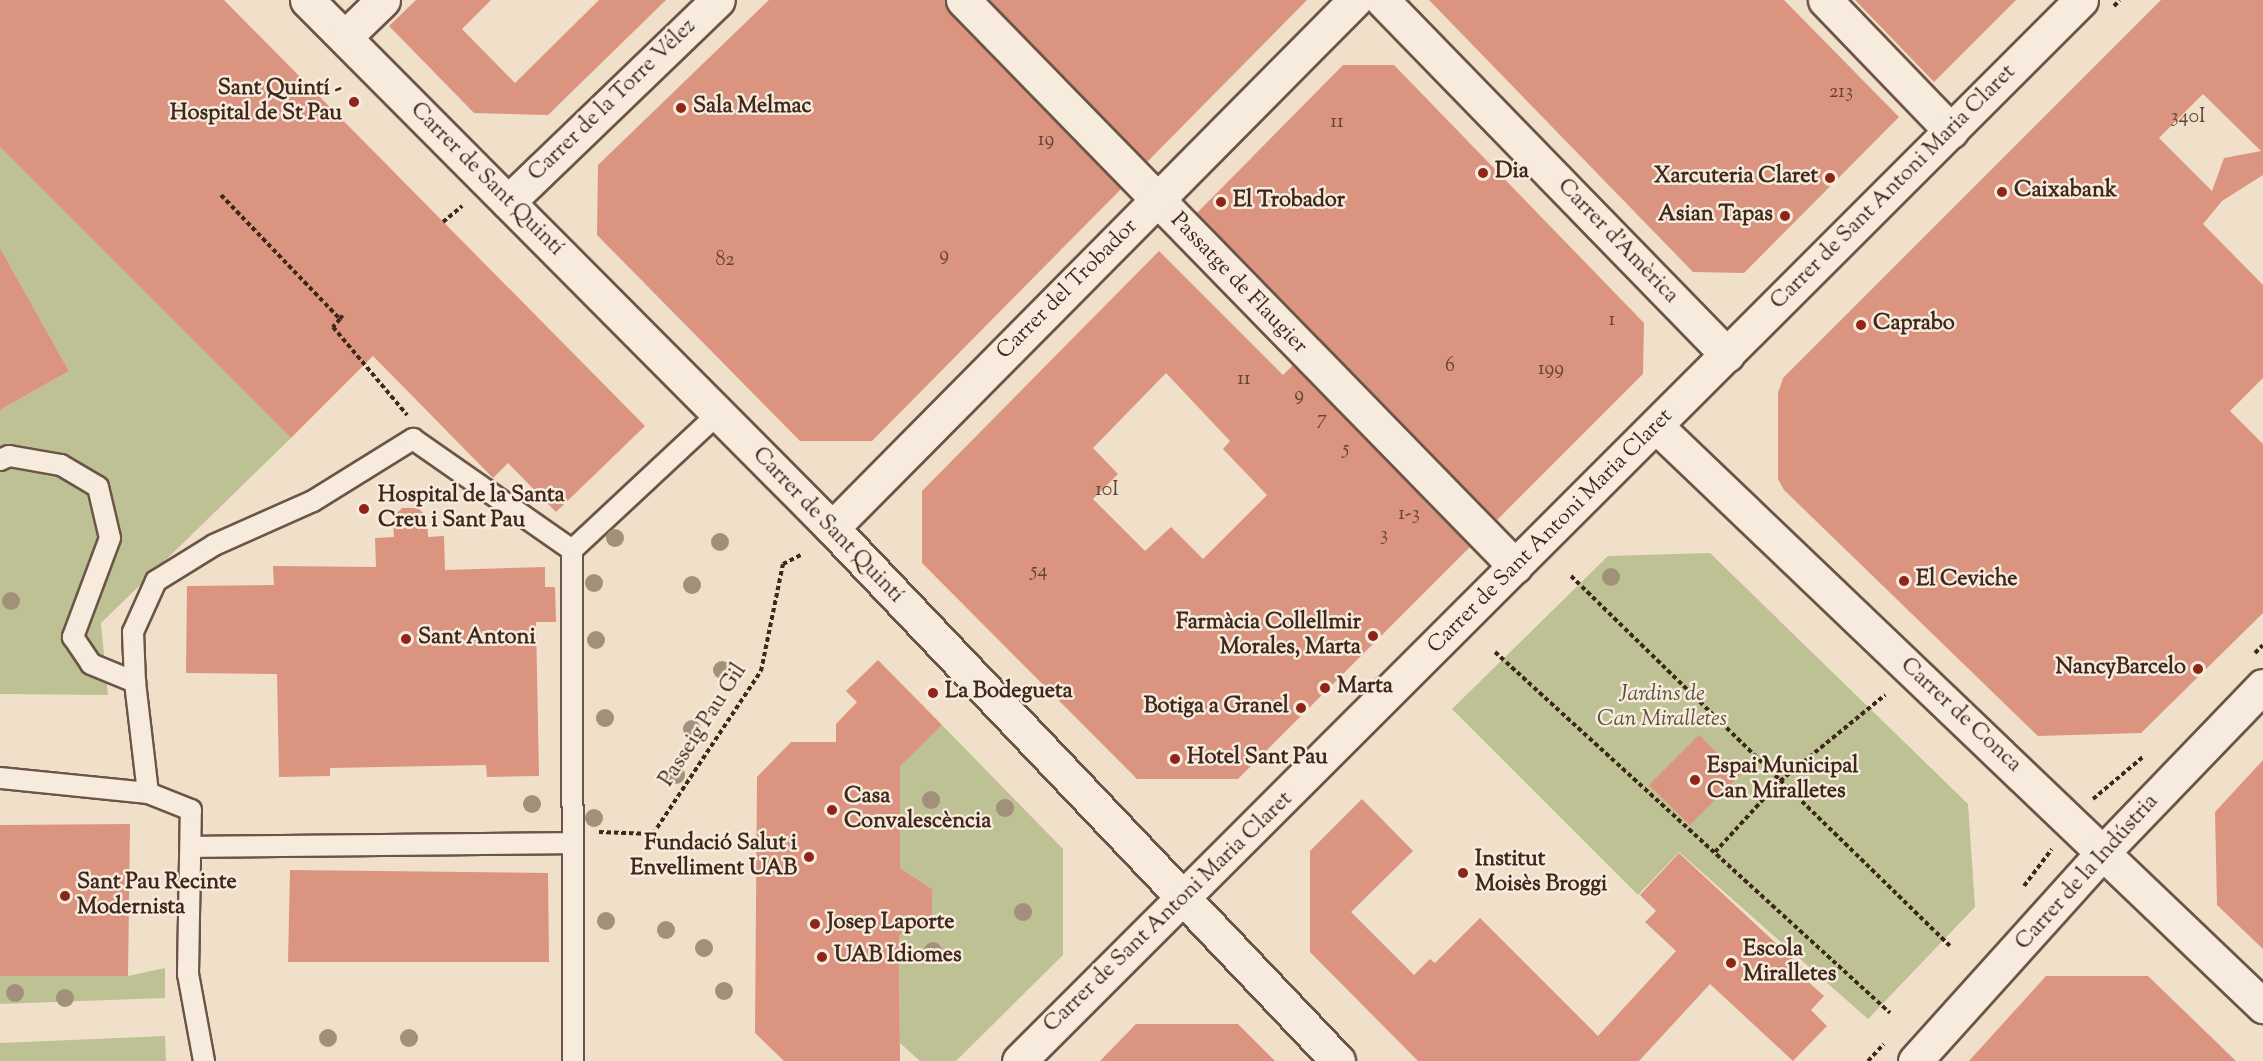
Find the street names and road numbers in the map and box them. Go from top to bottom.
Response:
street label: Carrer de la Torre Vélez [524,14,702,188]
street label: Carrer de Sant Antoni Maria Claret [1766,60,2022,316]
street label: Carrer de Sant Quintí [404,98,568,262]
street label: Carrer d'Amèrica [1551,174,1683,310]
street label: Passatge de Flaugier [1164,208,1312,360]
street label: Carrer del Trobador [992,214,1144,366]
street label: Carrer de Sant Antoni Maria Claret [1423,404,1679,660]
street label: Carrer de Sant Quintí [746,443,908,609]
street label: Carrer de Conca [1894,653,2026,779]
street label: Passeig Pau Gil [655,660,753,792]
street label: Carrer de Sant Antoni Maria Claret [1039,787,1299,1039]
street label: Carrer de la Indústria [2011,790,2165,956]

